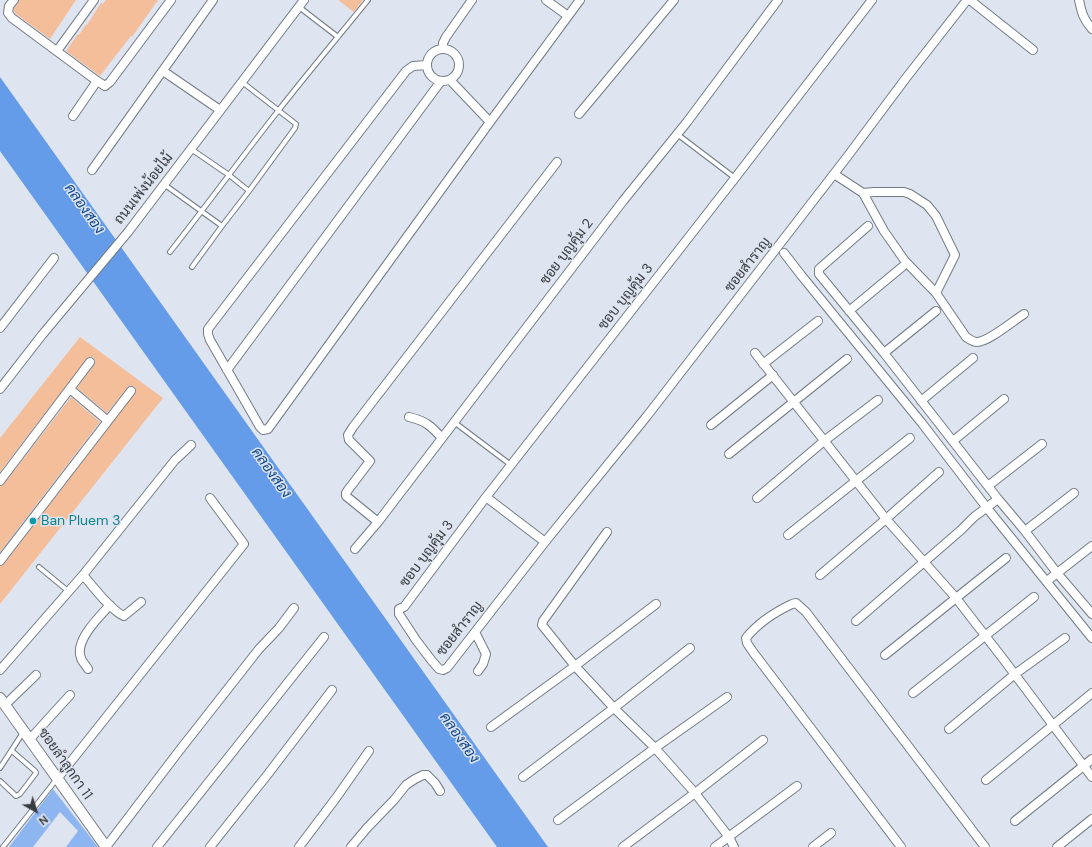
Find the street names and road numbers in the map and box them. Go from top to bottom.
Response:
street label: ถนนเพ่งน้อยไม้ [111,150,177,228]
street label: ซอย บุญคุ้ม 2 [537,216,597,288]
street label: ซอยสำราญ [721,234,775,296]
street label: ซอบ บุญคุ้ม 3 [595,261,657,333]
street label: ซอบ บุญคุ้ม 3 [396,517,458,591]
street label: ซอยสำราญ [433,598,487,660]
street label: ซอยลำลูกกา 11 [34,725,96,803]

